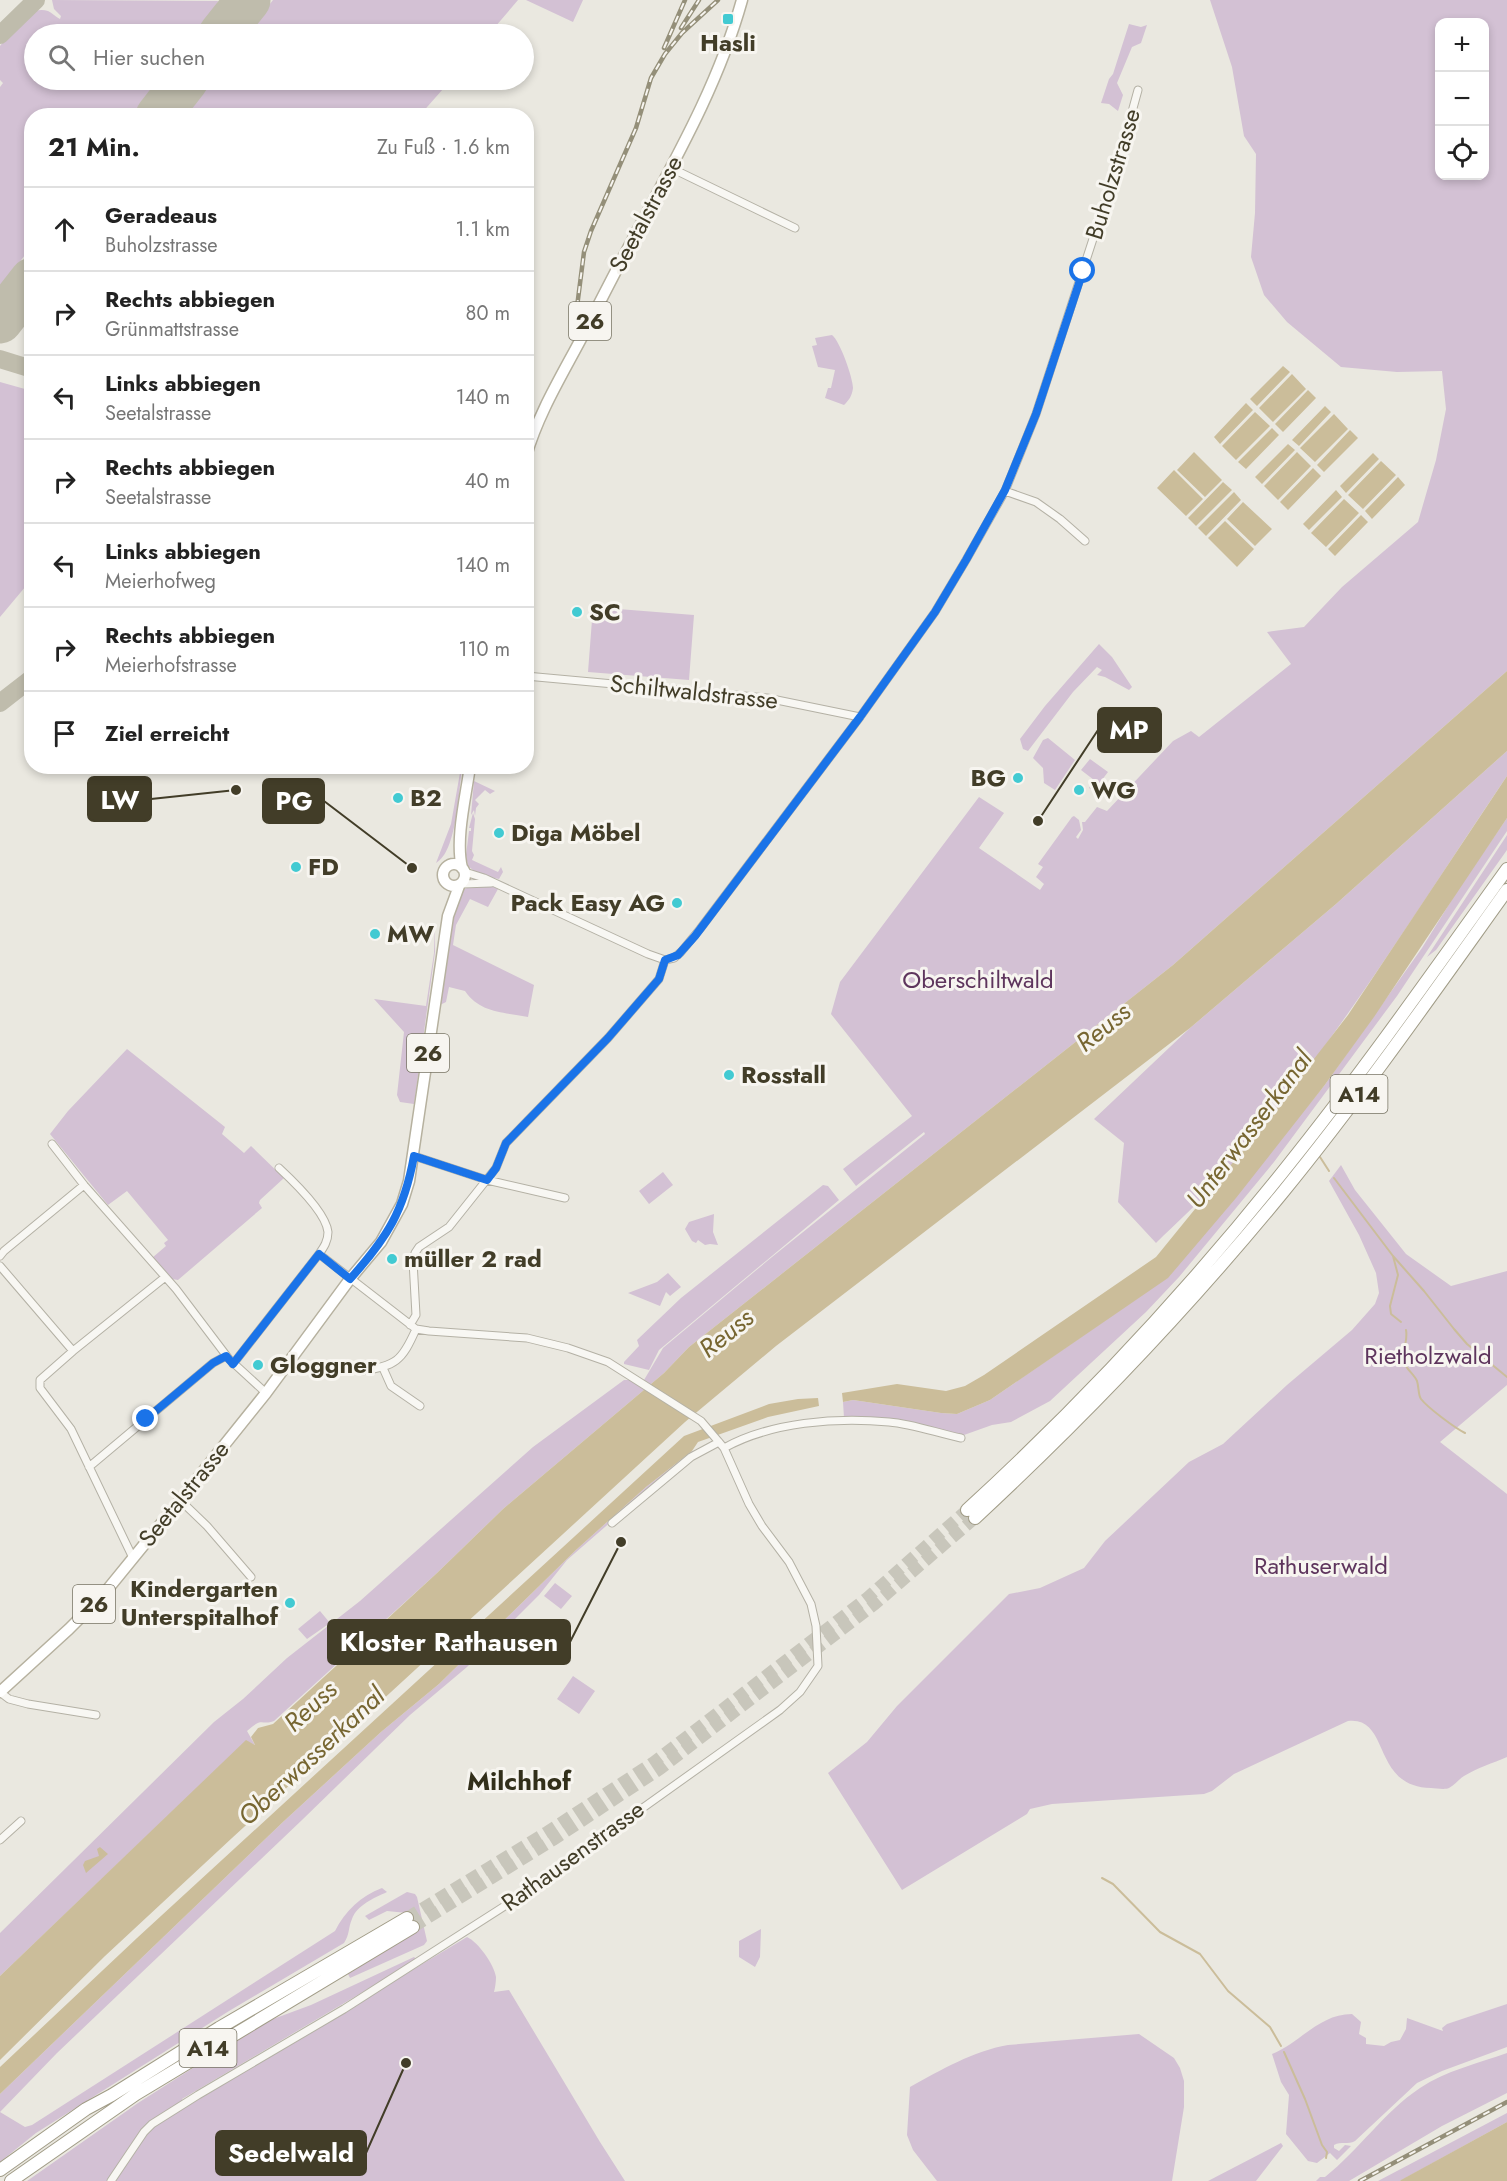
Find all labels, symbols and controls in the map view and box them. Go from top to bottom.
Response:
marker: Hasli [721,12,735,26]
map controls [1435,18,1489,180]
button: + [1435,18,1489,72]
search box [24,24,534,90]
place label: Hasli [700,25,756,60]
icon: search [45,41,78,74]
text: Hier suchen [93,41,205,73]
button: − [1435,72,1489,126]
street label: Buholzstrasse [1076,104,1149,244]
button: locate [1435,126,1489,180]
text: 21 Min. [48,128,140,166]
text: Zu Fuß · 1.6 km [377,133,510,162]
street label: Seetalstrasse [600,149,691,278]
text: Geradeaus [105,199,217,231]
icon: ahead [48,213,81,246]
text: 1.1 km [456,215,510,244]
text: Buholzstrasse [105,231,218,260]
route start [1069,257,1095,283]
text: Rechts abbiegen [105,283,275,315]
icon: right [48,297,81,330]
text: 80 m [465,299,510,328]
road number: 26 [569,302,611,340]
text: Grünmattstrasse [105,315,239,344]
text: Links abbiegen [105,367,261,399]
icon: left [48,381,81,414]
text: 140 m [456,383,510,412]
text: Seetalstrasse [105,399,211,428]
text: Rechts abbiegen [105,451,275,483]
icon: right [48,465,81,498]
text: 40 m [465,467,510,496]
text: Seetalstrasse [105,483,211,512]
text: Links abbiegen [105,535,261,567]
icon: left [48,549,81,582]
text: 140 m [456,551,510,580]
text: Meierhofweg [105,567,216,596]
place label: SC [589,594,621,629]
marker: SC [570,605,584,619]
text: Rechts abbiegen [105,619,275,651]
icon: right [48,633,81,666]
text: 110 m [458,635,510,664]
text: Meierhofstrasse [105,651,237,680]
street label: Schiltwaldstrasse [608,665,780,718]
callout: MP [1098,708,1161,752]
text: MP [1109,711,1149,749]
icon: arrive [48,717,81,750]
text: Ziel erreicht [105,717,229,749]
place label: BG [971,760,1006,795]
marker: BG [1011,771,1025,785]
place label: WG [1091,772,1136,807]
callout: LW [88,777,151,821]
callout: PG [263,779,324,823]
place label: B2 [410,780,442,815]
text: LW [101,781,140,819]
text: PG [275,782,313,820]
marker: WG [1072,783,1086,797]
marker: B2 [391,791,405,805]
place label: Diga Möbel [511,815,641,850]
marker: Diga Möbel [492,826,506,840]
place label: FD [308,849,339,884]
marker: FD [289,860,303,874]
place label: Pack Easy AG [511,885,665,920]
marker: Pack Easy AG [670,896,684,910]
place label: MW [387,916,434,951]
marker: MW [368,927,382,941]
park label: Oberschiltwald [902,962,1054,997]
water label: Reuss [1067,993,1139,1061]
road number: 26 [407,1034,449,1072]
water label: Unterwasserkanal [1177,1041,1322,1216]
place label: Rosstall [741,1057,826,1092]
marker: Rosstall [722,1068,736,1082]
road number: A14 [1330,1075,1388,1113]
place label: müller 2 rad [404,1241,542,1276]
marker: müller 2 rad [385,1252,399,1266]
water label: Reuss [690,1299,762,1367]
park label: Rietholzwald [1364,1338,1492,1373]
place label: Gloggner [270,1347,377,1382]
marker: Gloggner [251,1358,265,1372]
route end [132,1405,158,1431]
street label: Seetalstrasse [130,1433,237,1554]
park label: Rathuserwald [1254,1548,1388,1583]
place label: Kindergarten Unterspitalhof [121,1571,280,1634]
road number: 26 [73,1585,115,1623]
marker: Kindergarten Unterspitalhof [283,1596,297,1610]
callout: Kloster Rathausen [328,1620,570,1664]
text: Kloster Rathausen [340,1623,558,1661]
water label: Reuss [275,1671,346,1741]
water label: Oberwasserkanal [229,1677,394,1834]
district label: Milchhof [467,1762,572,1800]
street label: Rathausenstrasse [494,1792,651,1919]
road number: A14 [180,2029,236,2067]
callout: Sedelwald [216,2131,366,2175]
text: Sedelwald [228,2134,354,2172]

